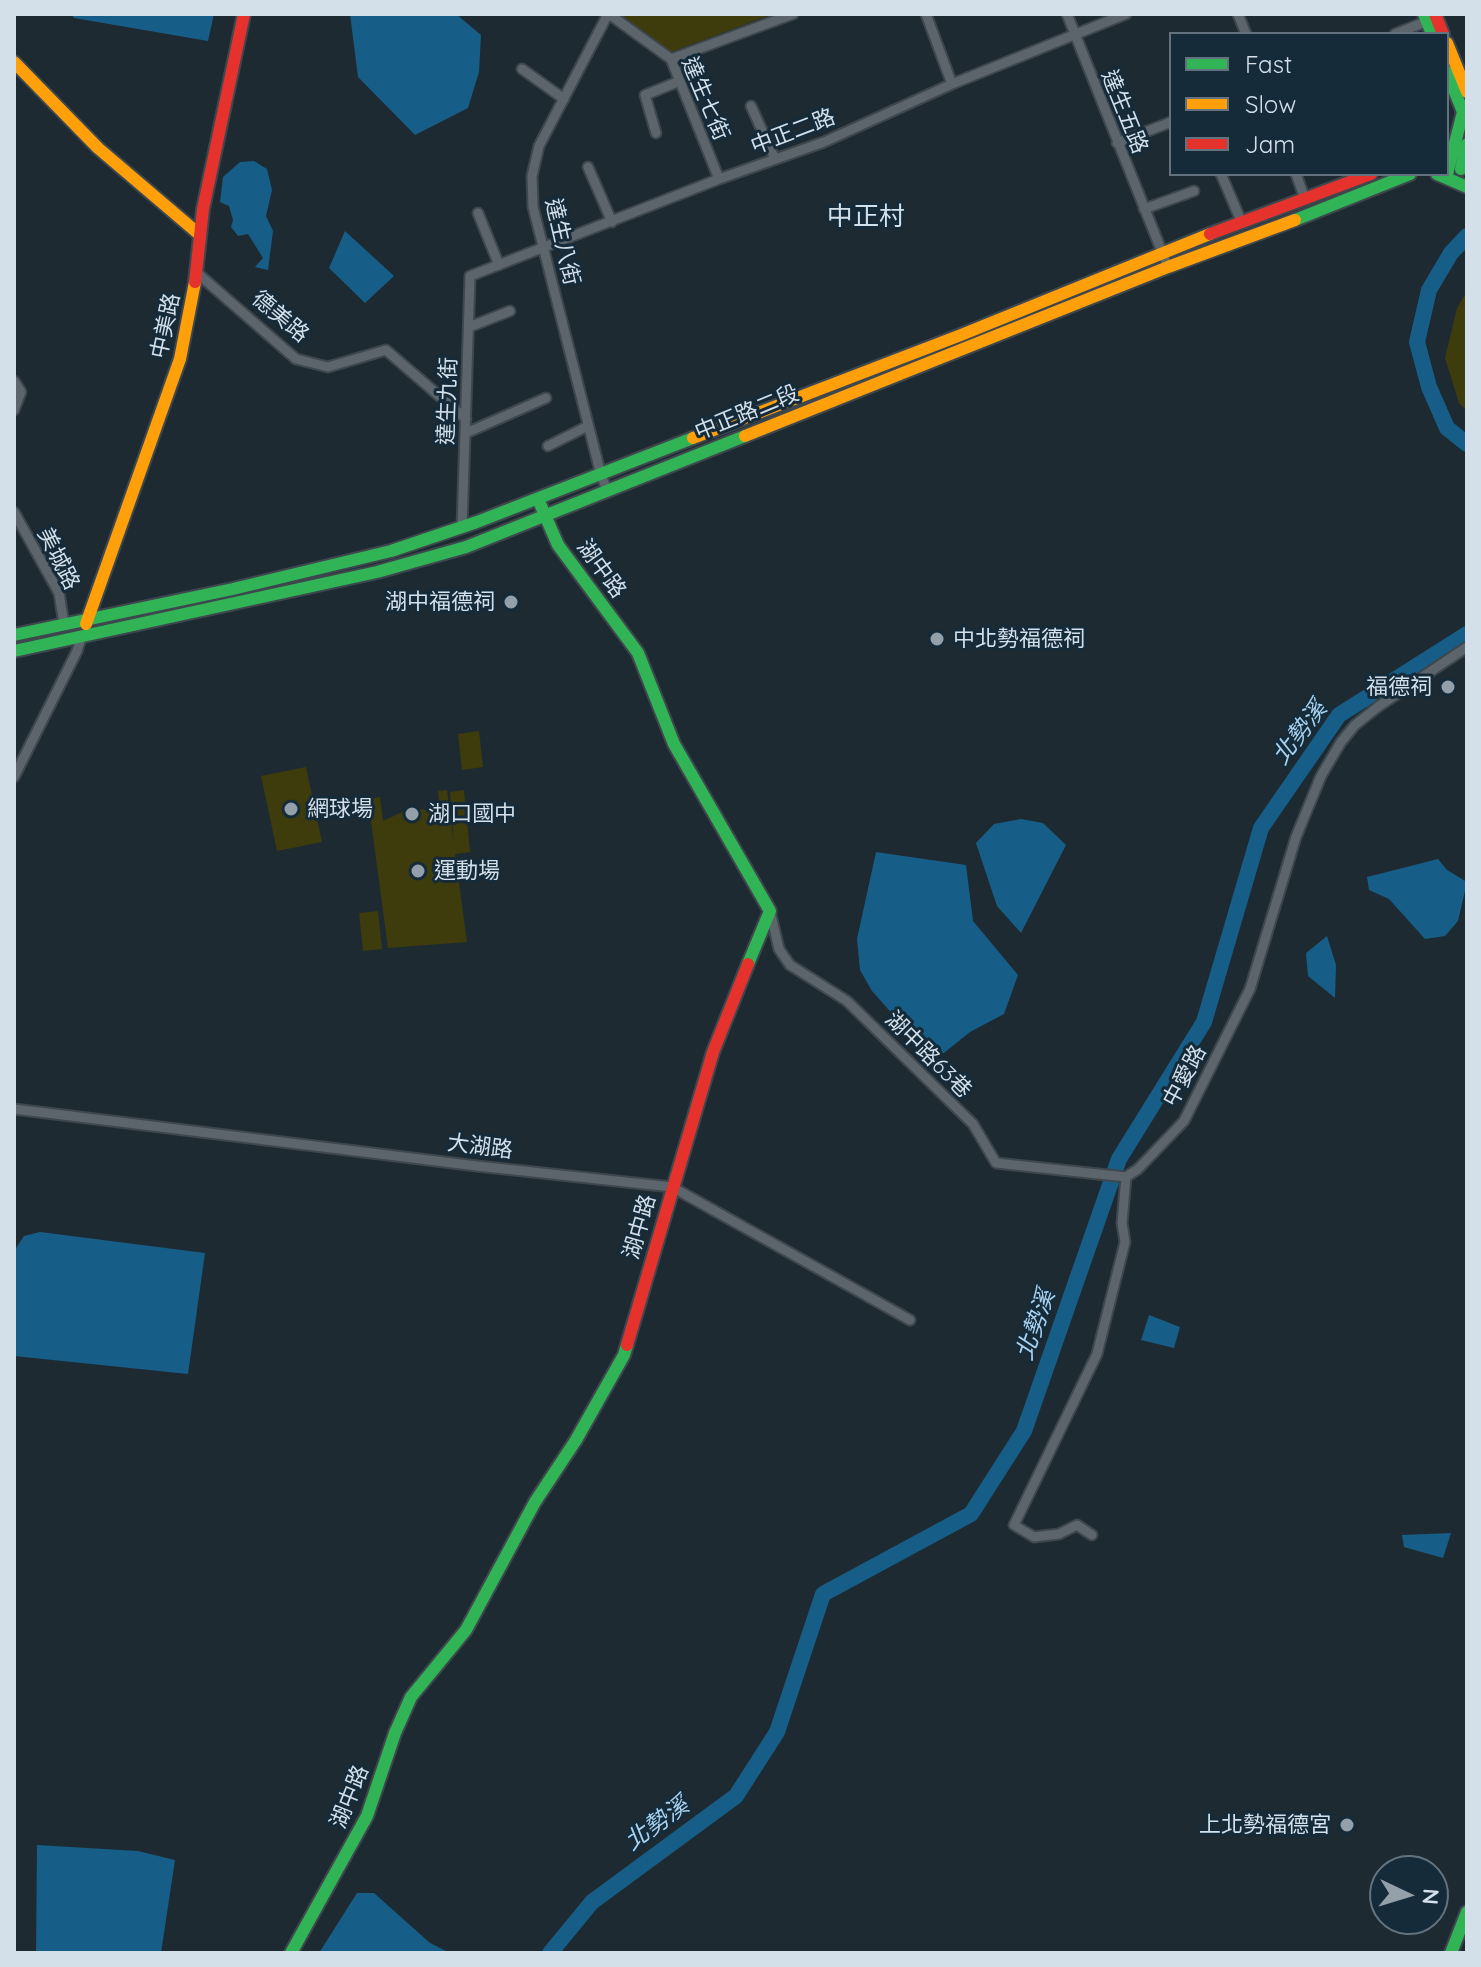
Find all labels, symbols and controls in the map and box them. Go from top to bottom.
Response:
legend [1169,32,1449,176]
text: Fast [1245,49,1292,79]
street label: 達生七街 [676,53,734,145]
street label: 達生五路 [1095,66,1153,158]
text: Slow [1245,89,1296,119]
street label: 中正二路 [747,104,839,160]
text: Jam [1245,129,1295,159]
street label: 達生八街 [539,196,585,288]
district label: 中正村 [827,201,905,233]
street label: 德美路 [246,286,314,348]
street label: 中美路 [146,291,186,361]
street label: 達生九街 [433,357,463,445]
street label: 中正路二段 [691,380,803,446]
street label: 美城路 [31,524,85,594]
street label: 湖中路 [571,535,631,603]
place label: 湖中福德祠 [385,589,495,615]
marker: 湖中福德祠 [502,593,520,611]
place label: 中北勢福德祠 [953,626,1085,652]
marker: 中北勢福德祠 [928,630,946,648]
place label: 福德祠 [1366,674,1432,700]
marker: 福德祠 [1439,678,1457,696]
water label: 北勢溪 [1267,696,1333,770]
place label: 網球場 [307,796,373,822]
marker: 網球場 [282,800,300,818]
place label: 湖口國中 [428,801,516,827]
marker: 湖口國中 [403,805,421,823]
place label: 運動場 [434,858,500,884]
marker: 運動場 [409,862,427,880]
street label: 湖中路63巷 [879,1006,977,1104]
street label: 中愛路 [1158,1041,1212,1111]
street label: 大湖路 [446,1130,514,1164]
street label: 湖中路 [618,1192,662,1262]
water label: 北勢溪 [1011,1286,1061,1364]
street label: 湖中路 [325,1761,375,1833]
water label: 北勢溪 [619,1791,695,1857]
place label: 上北勢福德宮 [1199,1812,1331,1838]
marker: 上北勢福德宮 [1338,1816,1356,1834]
north arrow [1369,1855,1449,1935]
text: N [1416,1887,1445,1906]

